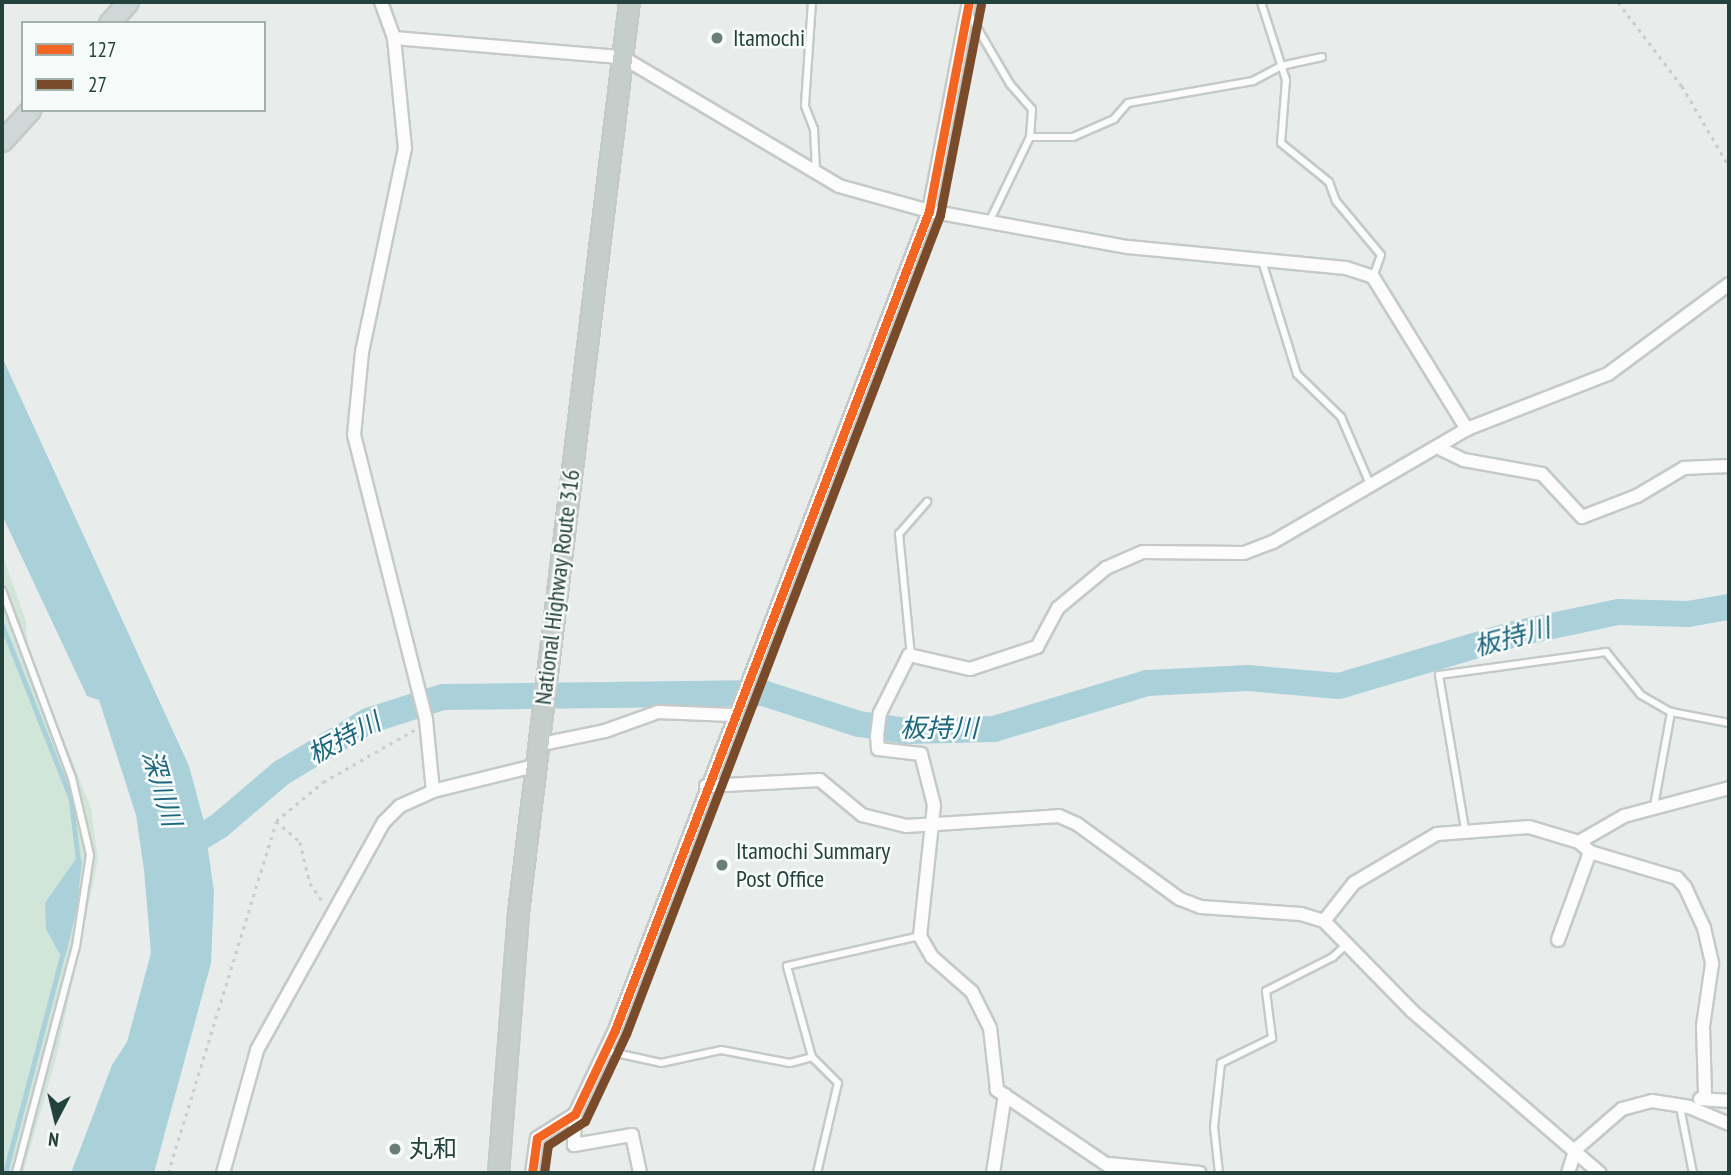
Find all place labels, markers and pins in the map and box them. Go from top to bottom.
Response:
place label: Itamochi [733,24,805,52]
marker: Itamochi [707,28,727,48]
place label: Itamochi Summary Post Office [736,837,890,893]
marker: Itamochi Summary Post Office [714,857,730,873]
place label: 丸和 [409,1135,457,1163]
marker: 丸和 [387,1141,403,1157]

